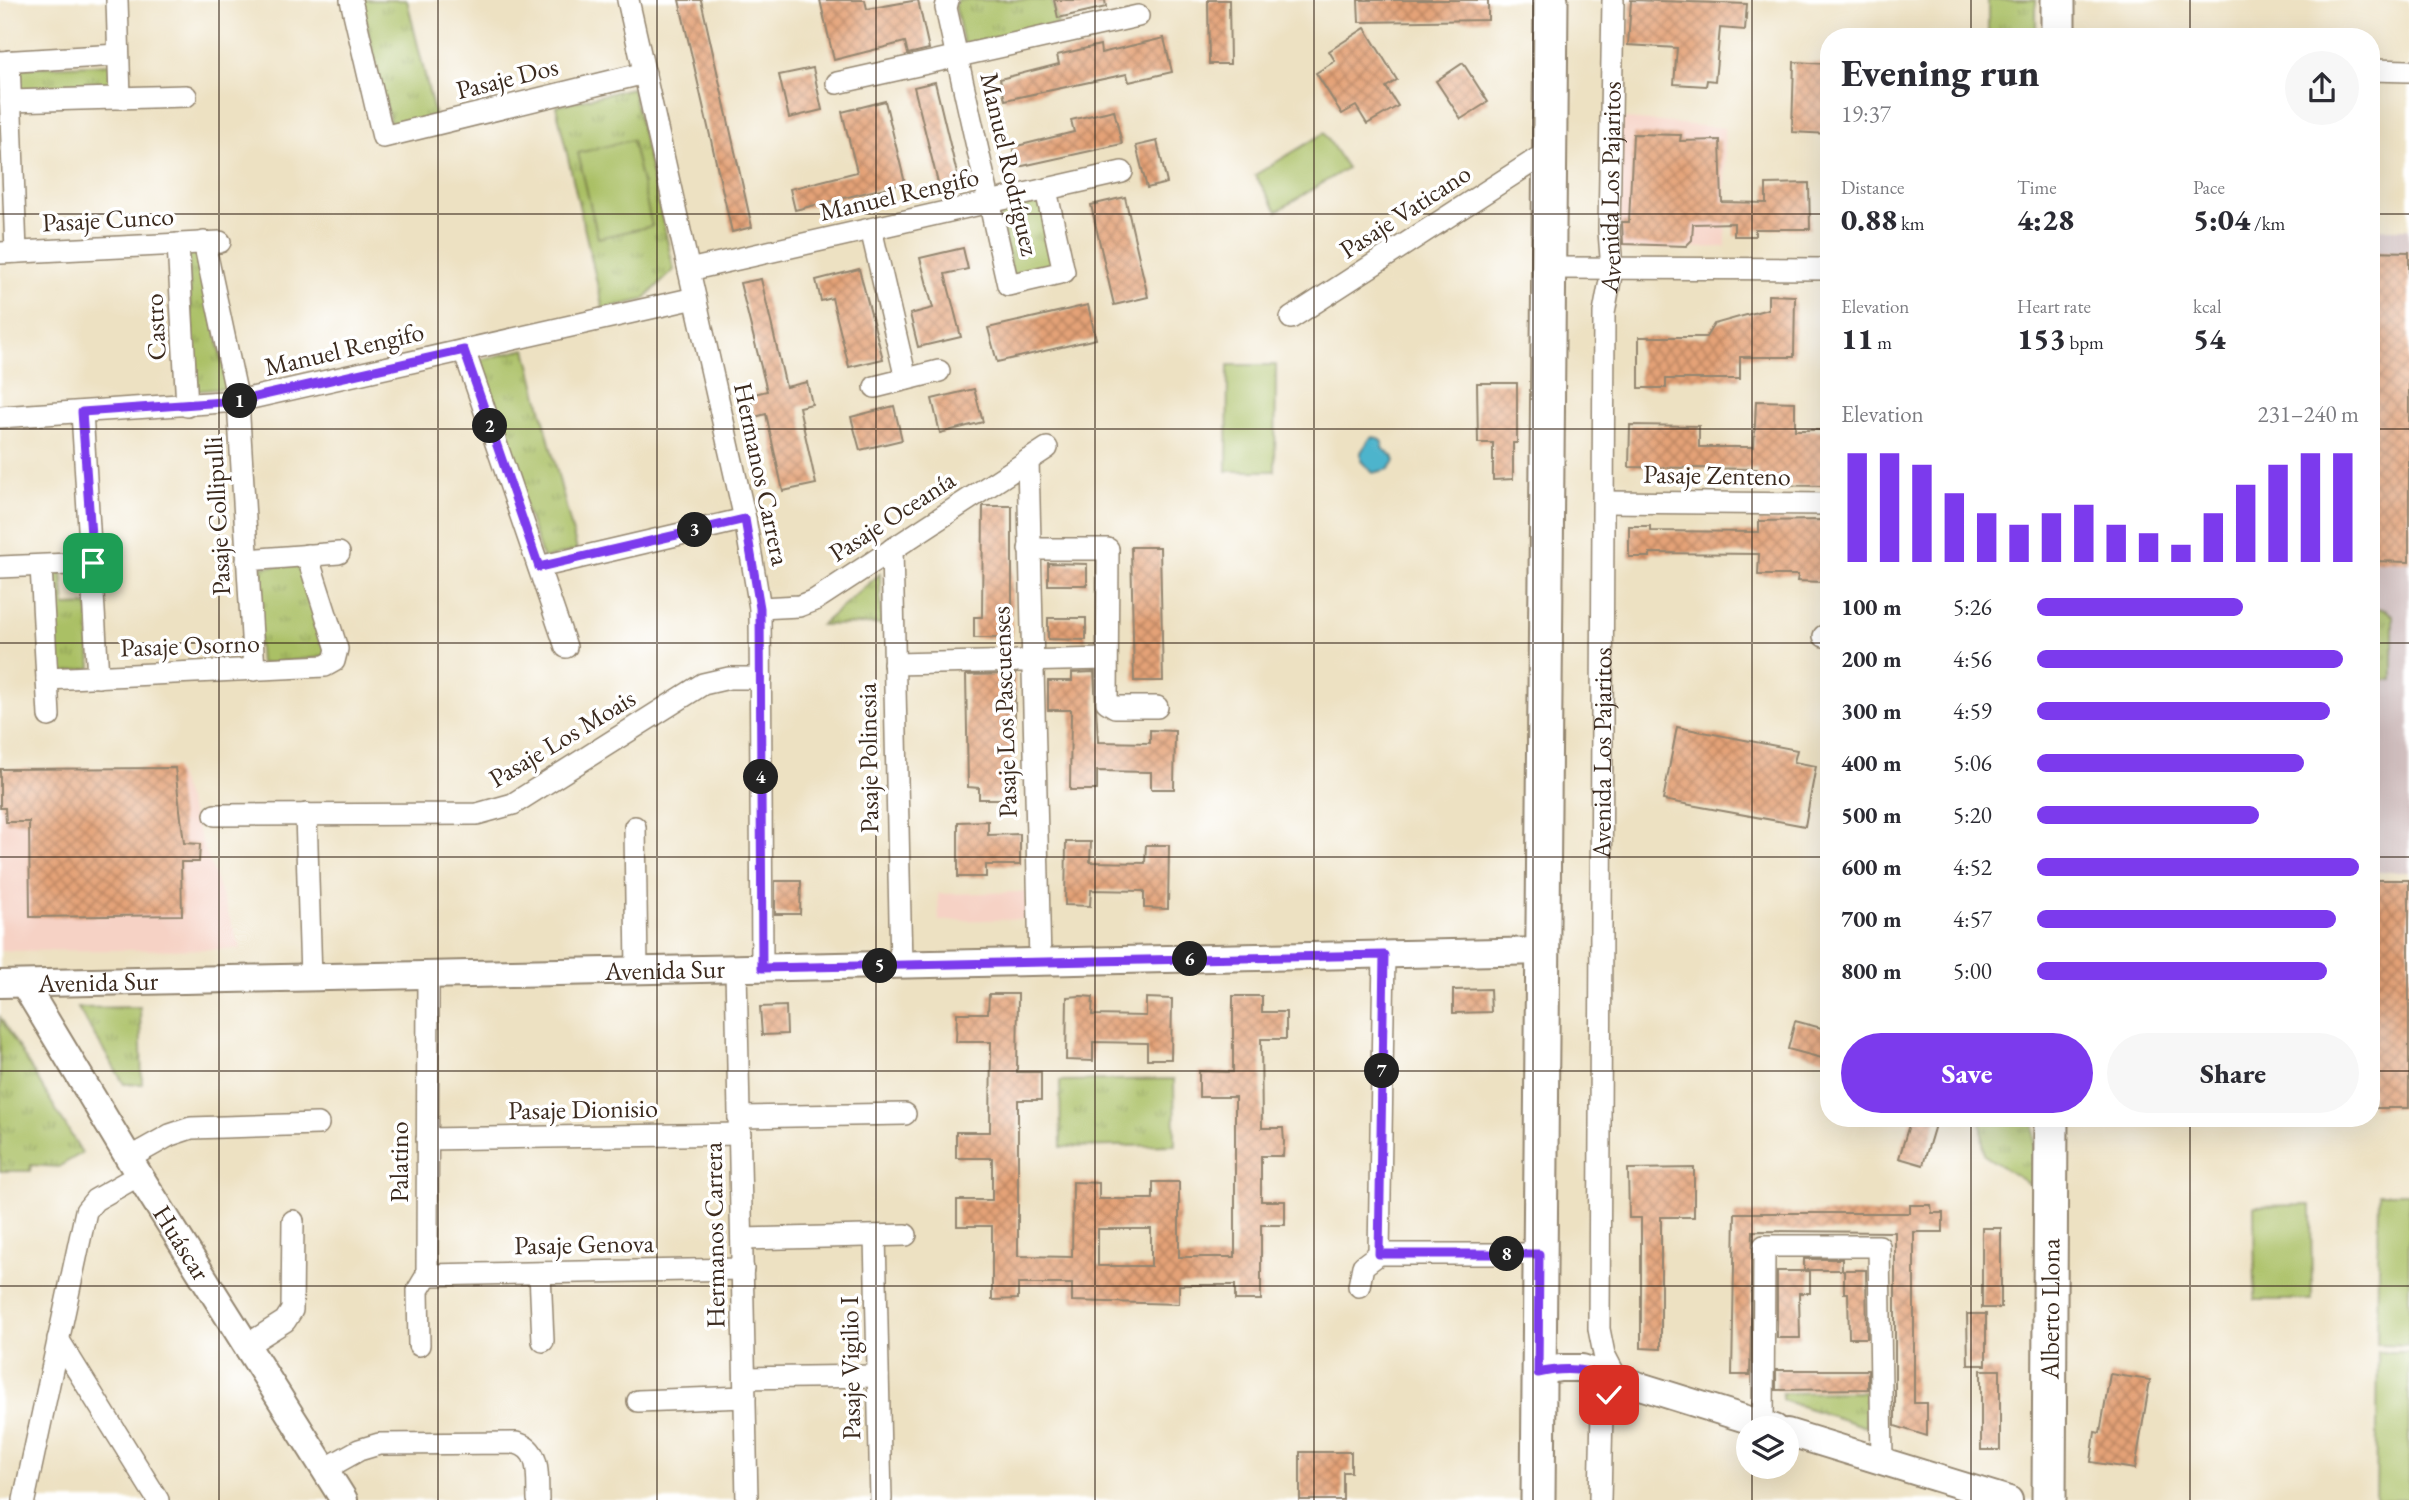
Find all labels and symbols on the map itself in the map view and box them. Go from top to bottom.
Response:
street label: Pasaje Dos [452,49,562,107]
street label: Manuel Rodríguez [972,69,1048,259]
street label: Avenida Los Pajaritos [1591,81,1630,296]
street label: Pasaje Vaticano [1333,156,1477,266]
street label: Manuel Rengifo [816,159,982,229]
street label: Pasaje Cunco [41,199,175,239]
street label: Castro [136,293,174,361]
street label: Manuel Rengifo [261,314,427,384]
street label: Hermanos Carrera [726,379,798,569]
pin: 1 [222,384,258,418]
pin: 2 [472,408,508,444]
street label: Pasaje Collipulli [196,436,238,596]
street label: Pasaje Zenteno [1643,457,1791,493]
street label: Pasaje Oceanía [822,462,962,569]
pin: 3 [678,512,712,548]
pin [63,533,123,593]
street label: Pasaje Los Pascuenses [983,606,1025,818]
street label: Pasaje Osorno [120,626,260,664]
street label: Avenida Los Pajaritos [1584,647,1619,860]
street label: Pasaje Los Moais [482,681,642,795]
street label: Pasaje Polinesia [850,682,886,833]
pin: 4 [744,760,778,794]
pin: 6 [1172,942,1208,976]
pin: 5 [862,948,898,984]
street label: Avenida Sur [603,951,726,988]
street label: Avenida Sur [36,964,159,1000]
pin: 7 [1364,1054,1400,1088]
street label: Pasaje Dionisio [508,1091,658,1127]
street label: Palatino [382,1121,416,1203]
street label: Hermanos Carrera [695,1141,733,1328]
street label: Huáscar [145,1199,218,1287]
street label: Pasaje Genova [514,1226,655,1262]
pin: 8 [1490,1236,1524,1272]
street label: Alberto Llona [2033,1238,2067,1381]
street label: Pasaje Vigilio I [832,1296,868,1440]
pin [1579,1365,1639,1425]

